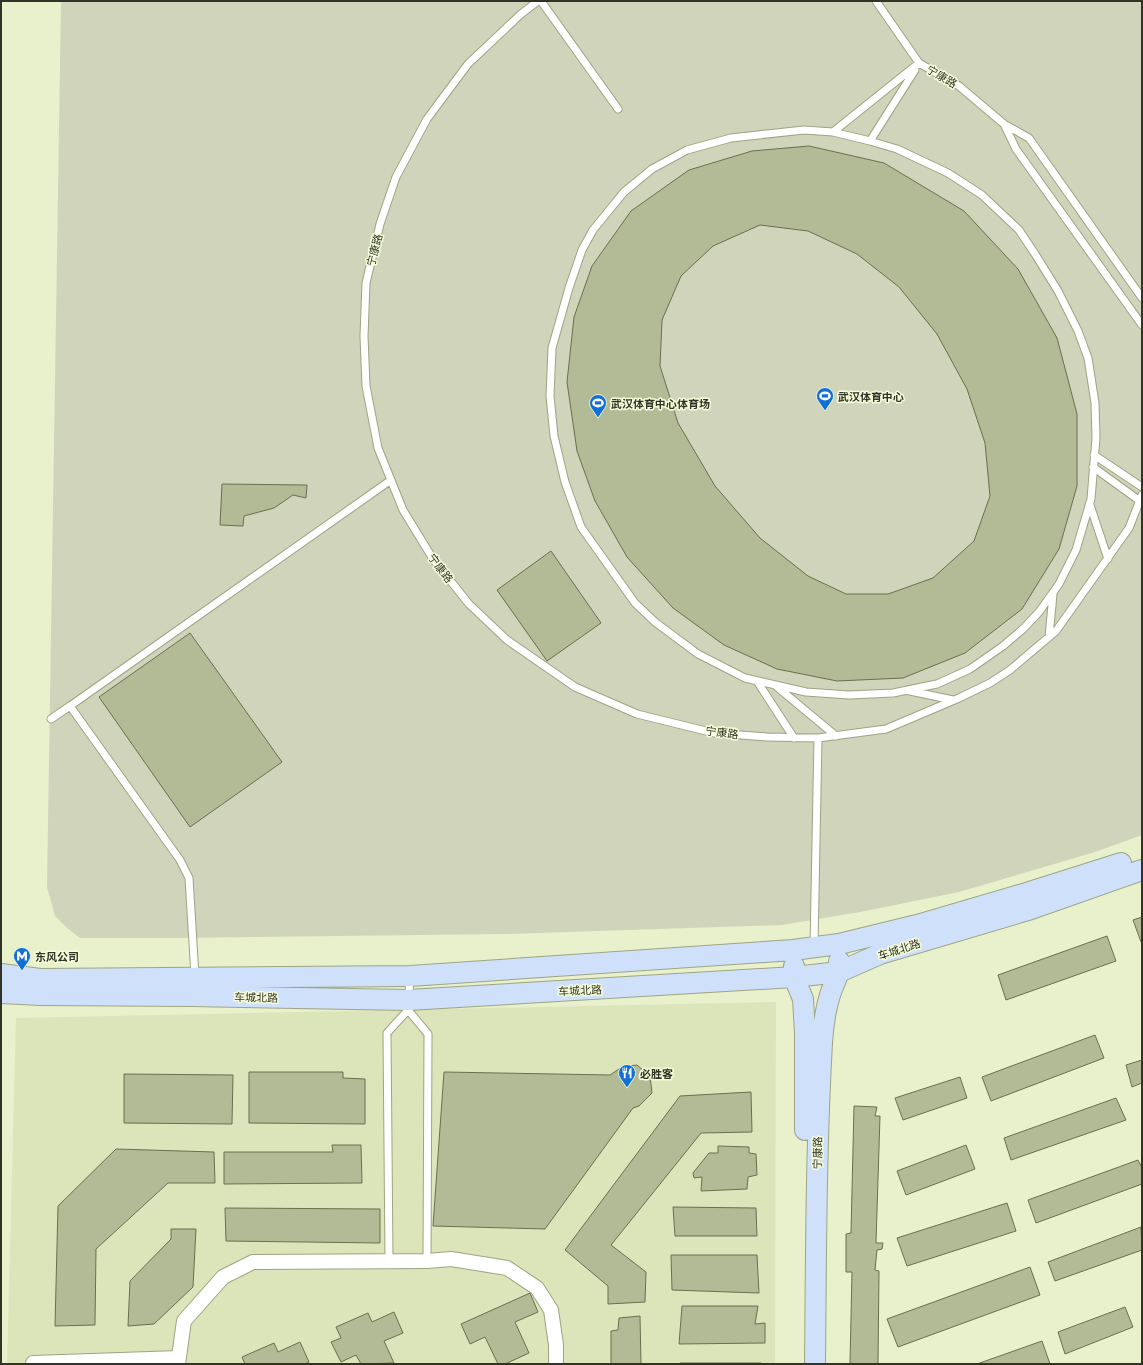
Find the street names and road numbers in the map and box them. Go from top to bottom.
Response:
street label: 宁康路 [924,62,960,90]
street label: 宁康路 [364,232,384,268]
street label: 宁康路 [426,551,456,585]
street label: 宁康路 [705,724,739,740]
street label: 车城北路 [876,936,922,962]
street label: 车城北路 [558,982,602,998]
street label: 车城北路 [234,990,278,1004]
street label: 宁康路 [810,1136,824,1170]

